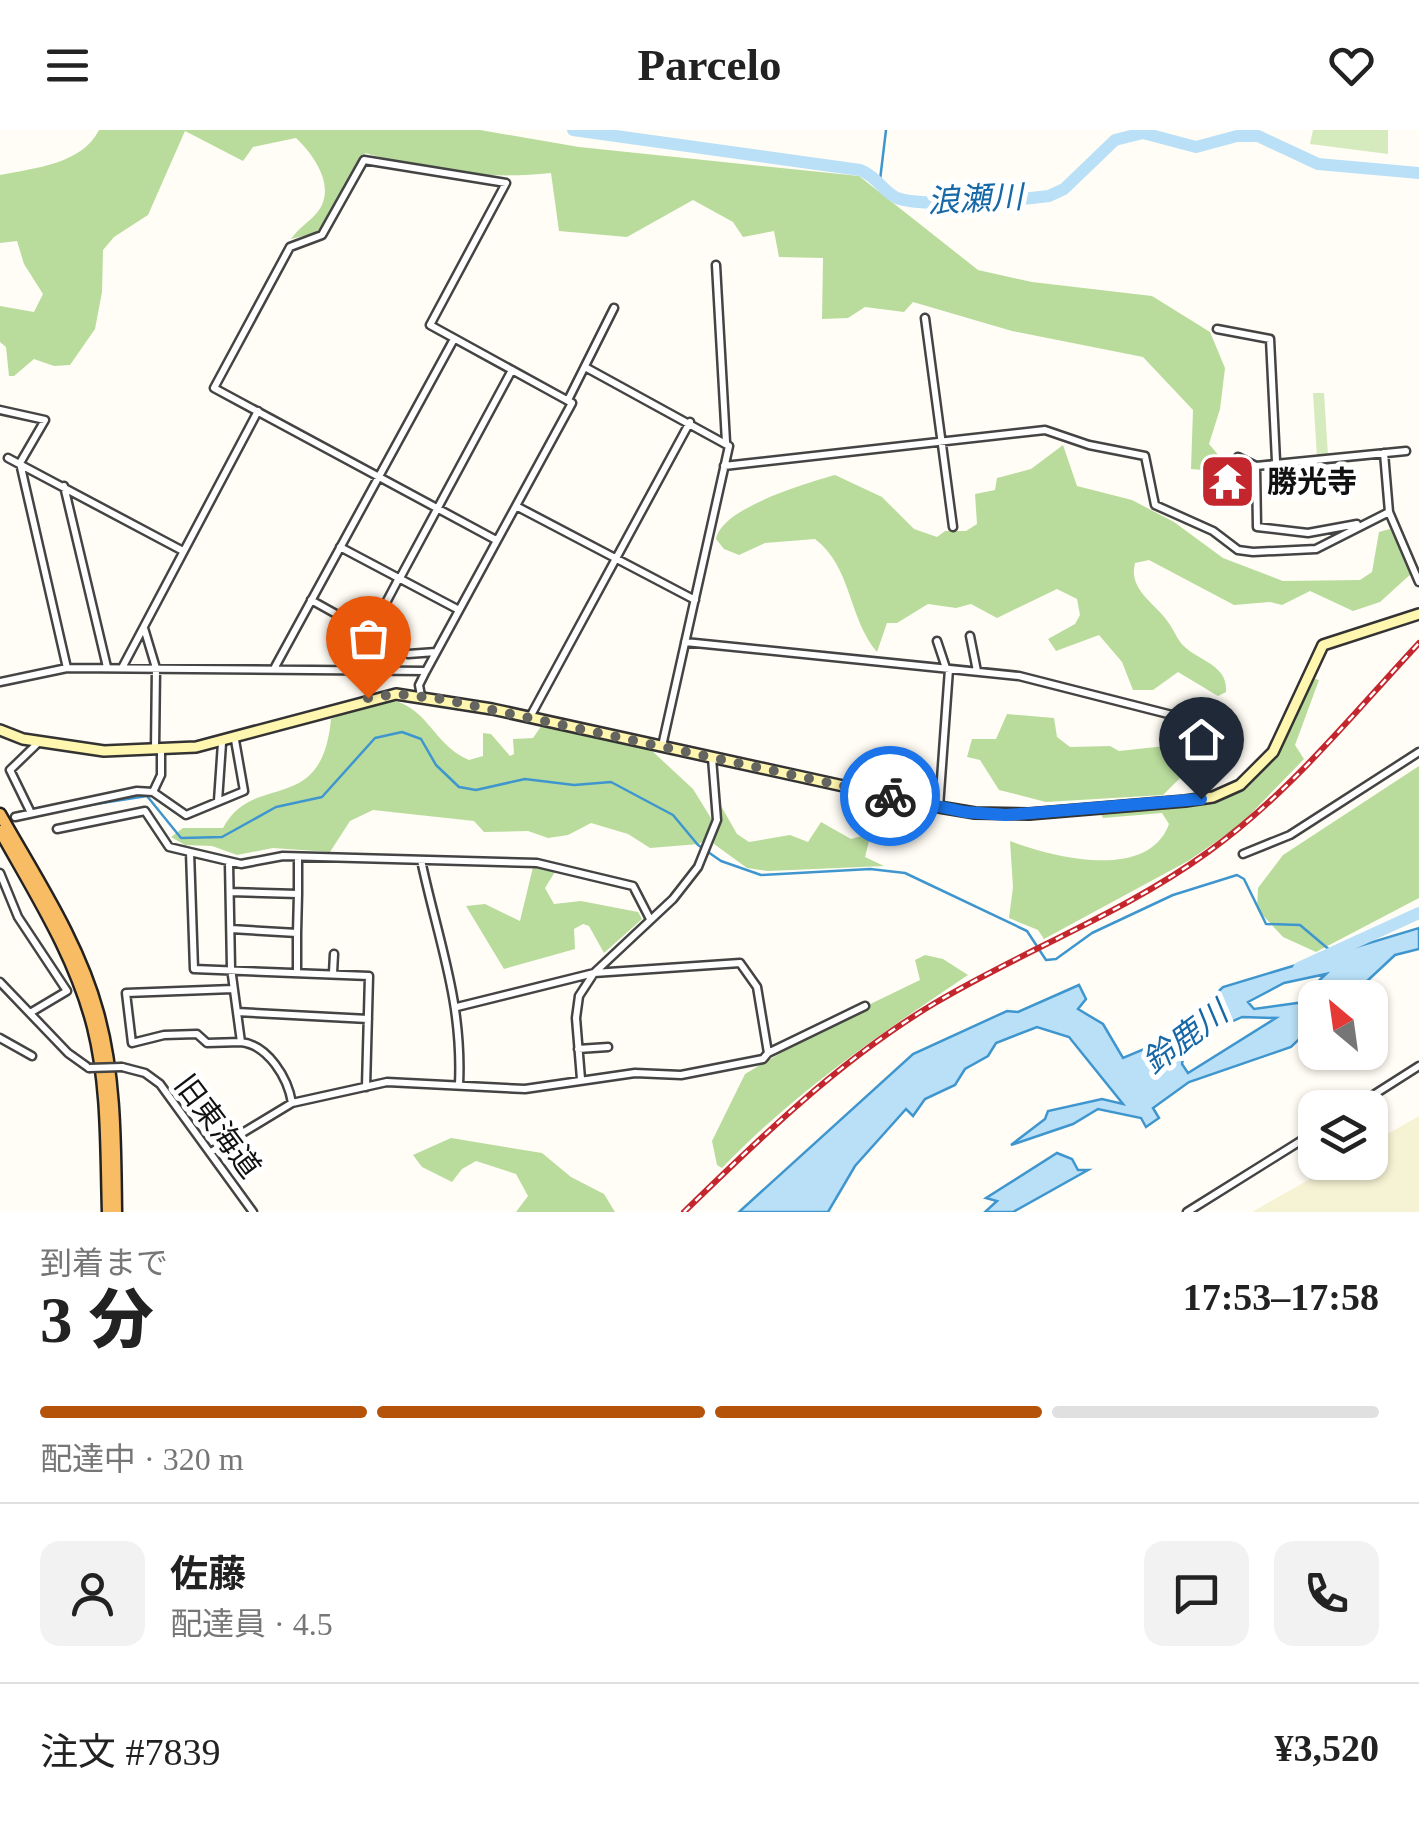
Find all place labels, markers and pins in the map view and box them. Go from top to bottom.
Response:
temple icon: 勝光寺 [1198,451,1258,511]
place label: 勝光寺 [1267,465,1357,498]
pin [326,596,411,699]
pin [1159,697,1244,800]

